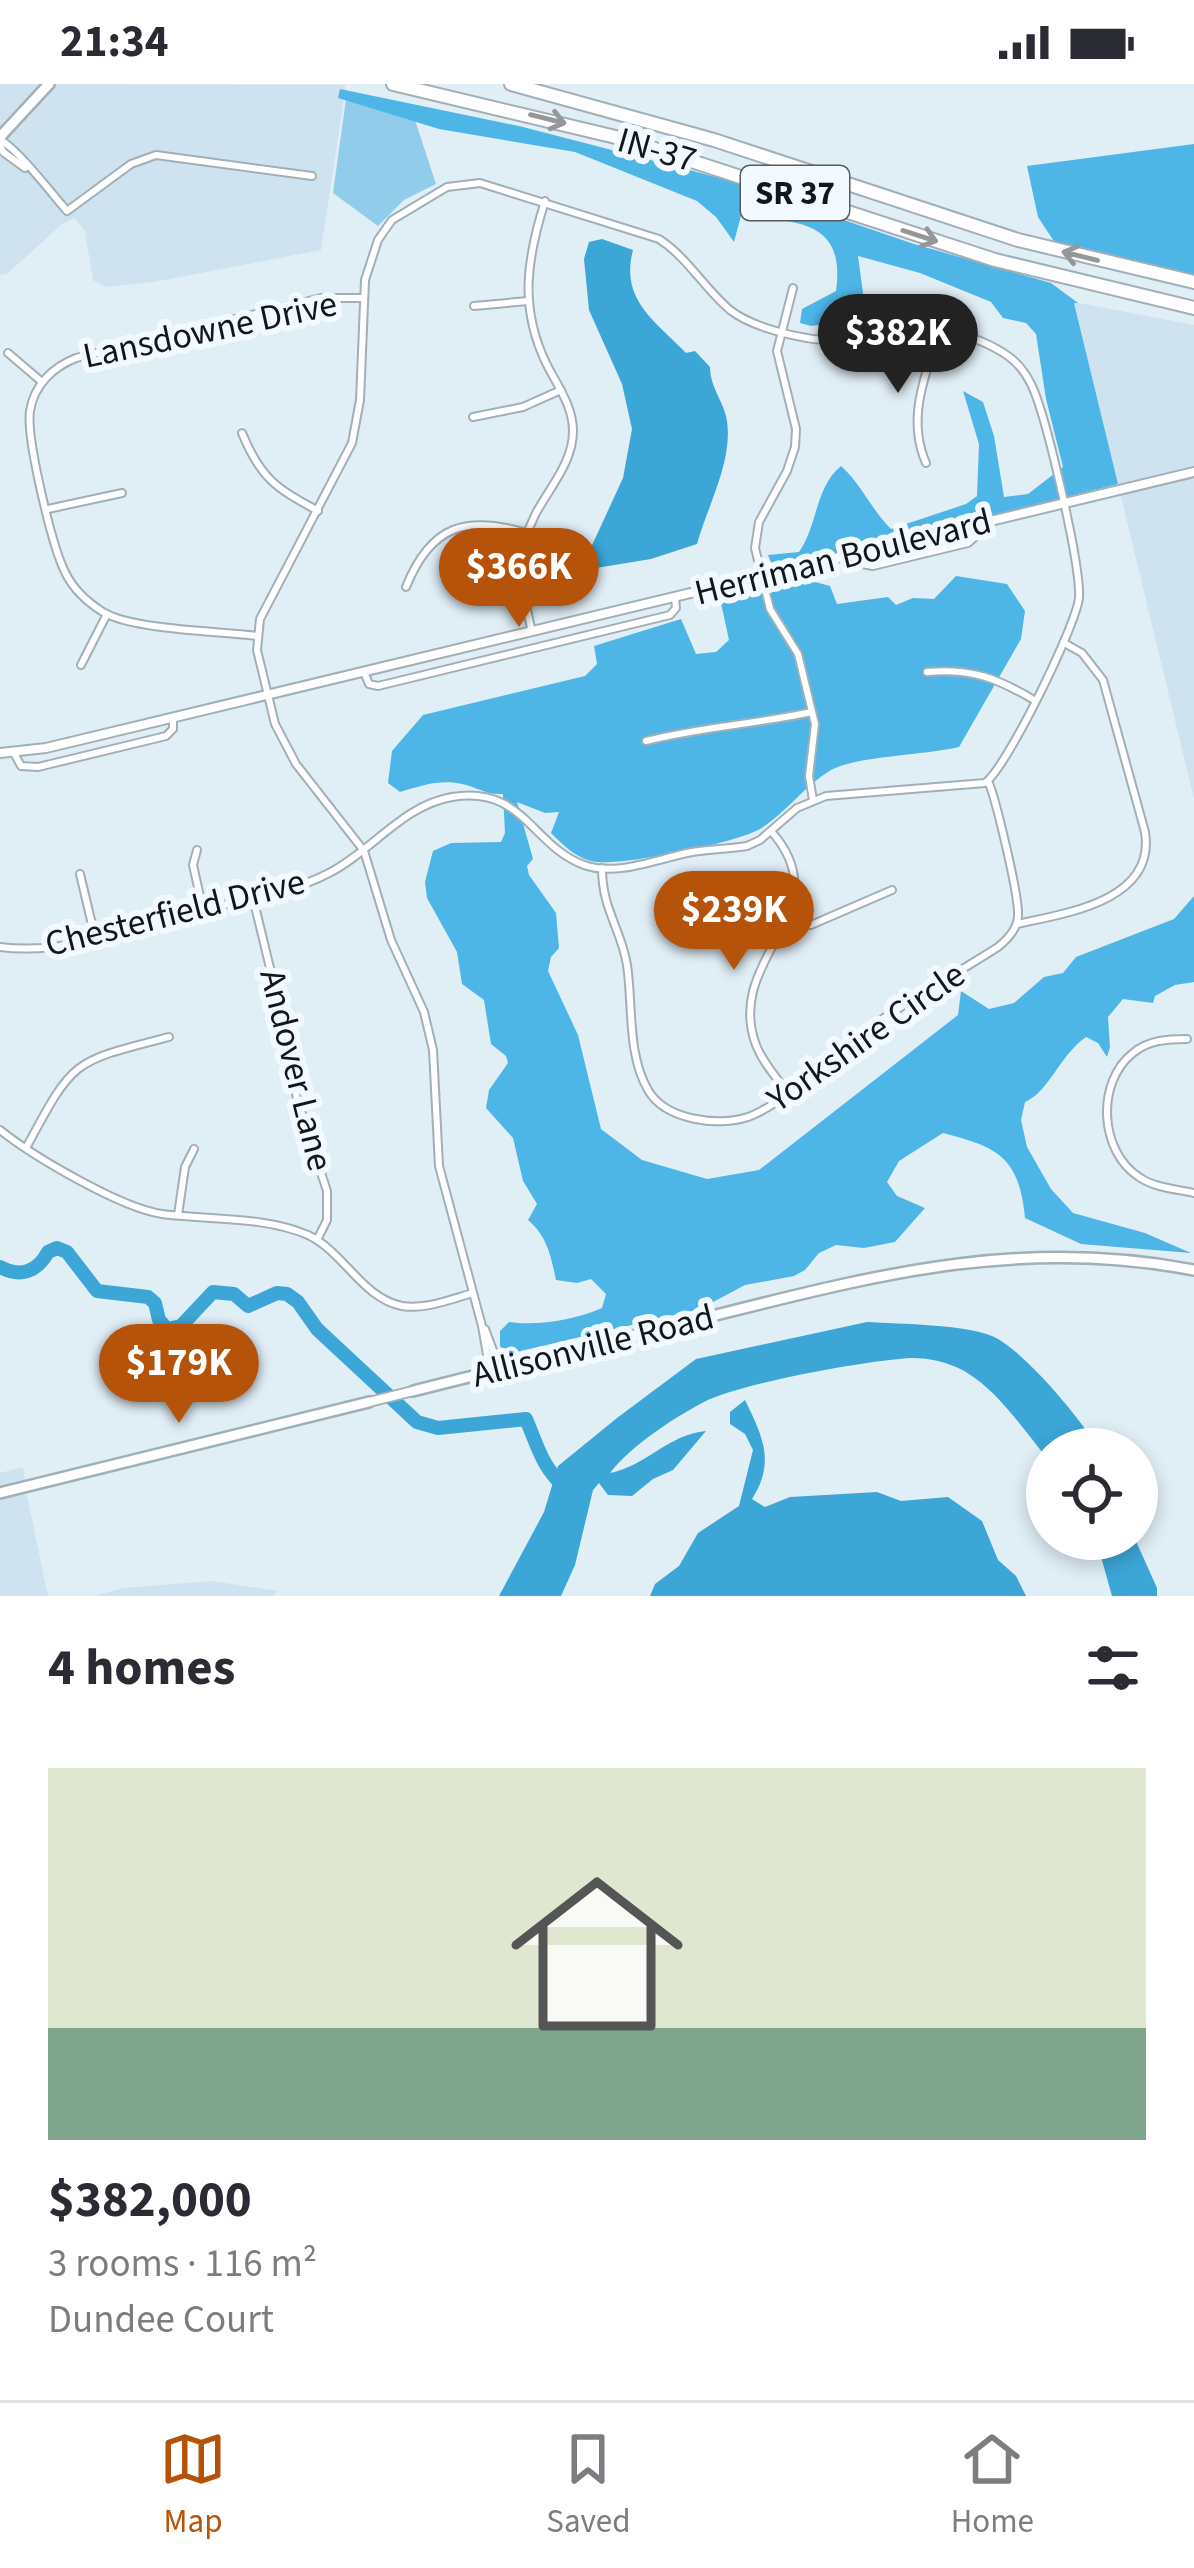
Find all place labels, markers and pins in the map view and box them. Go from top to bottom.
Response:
pin: $382K [814,294,982,396]
pin: $366K [435,528,603,630]
pin: $239K [650,871,818,973]
pin: $179K [95,1324,263,1426]

